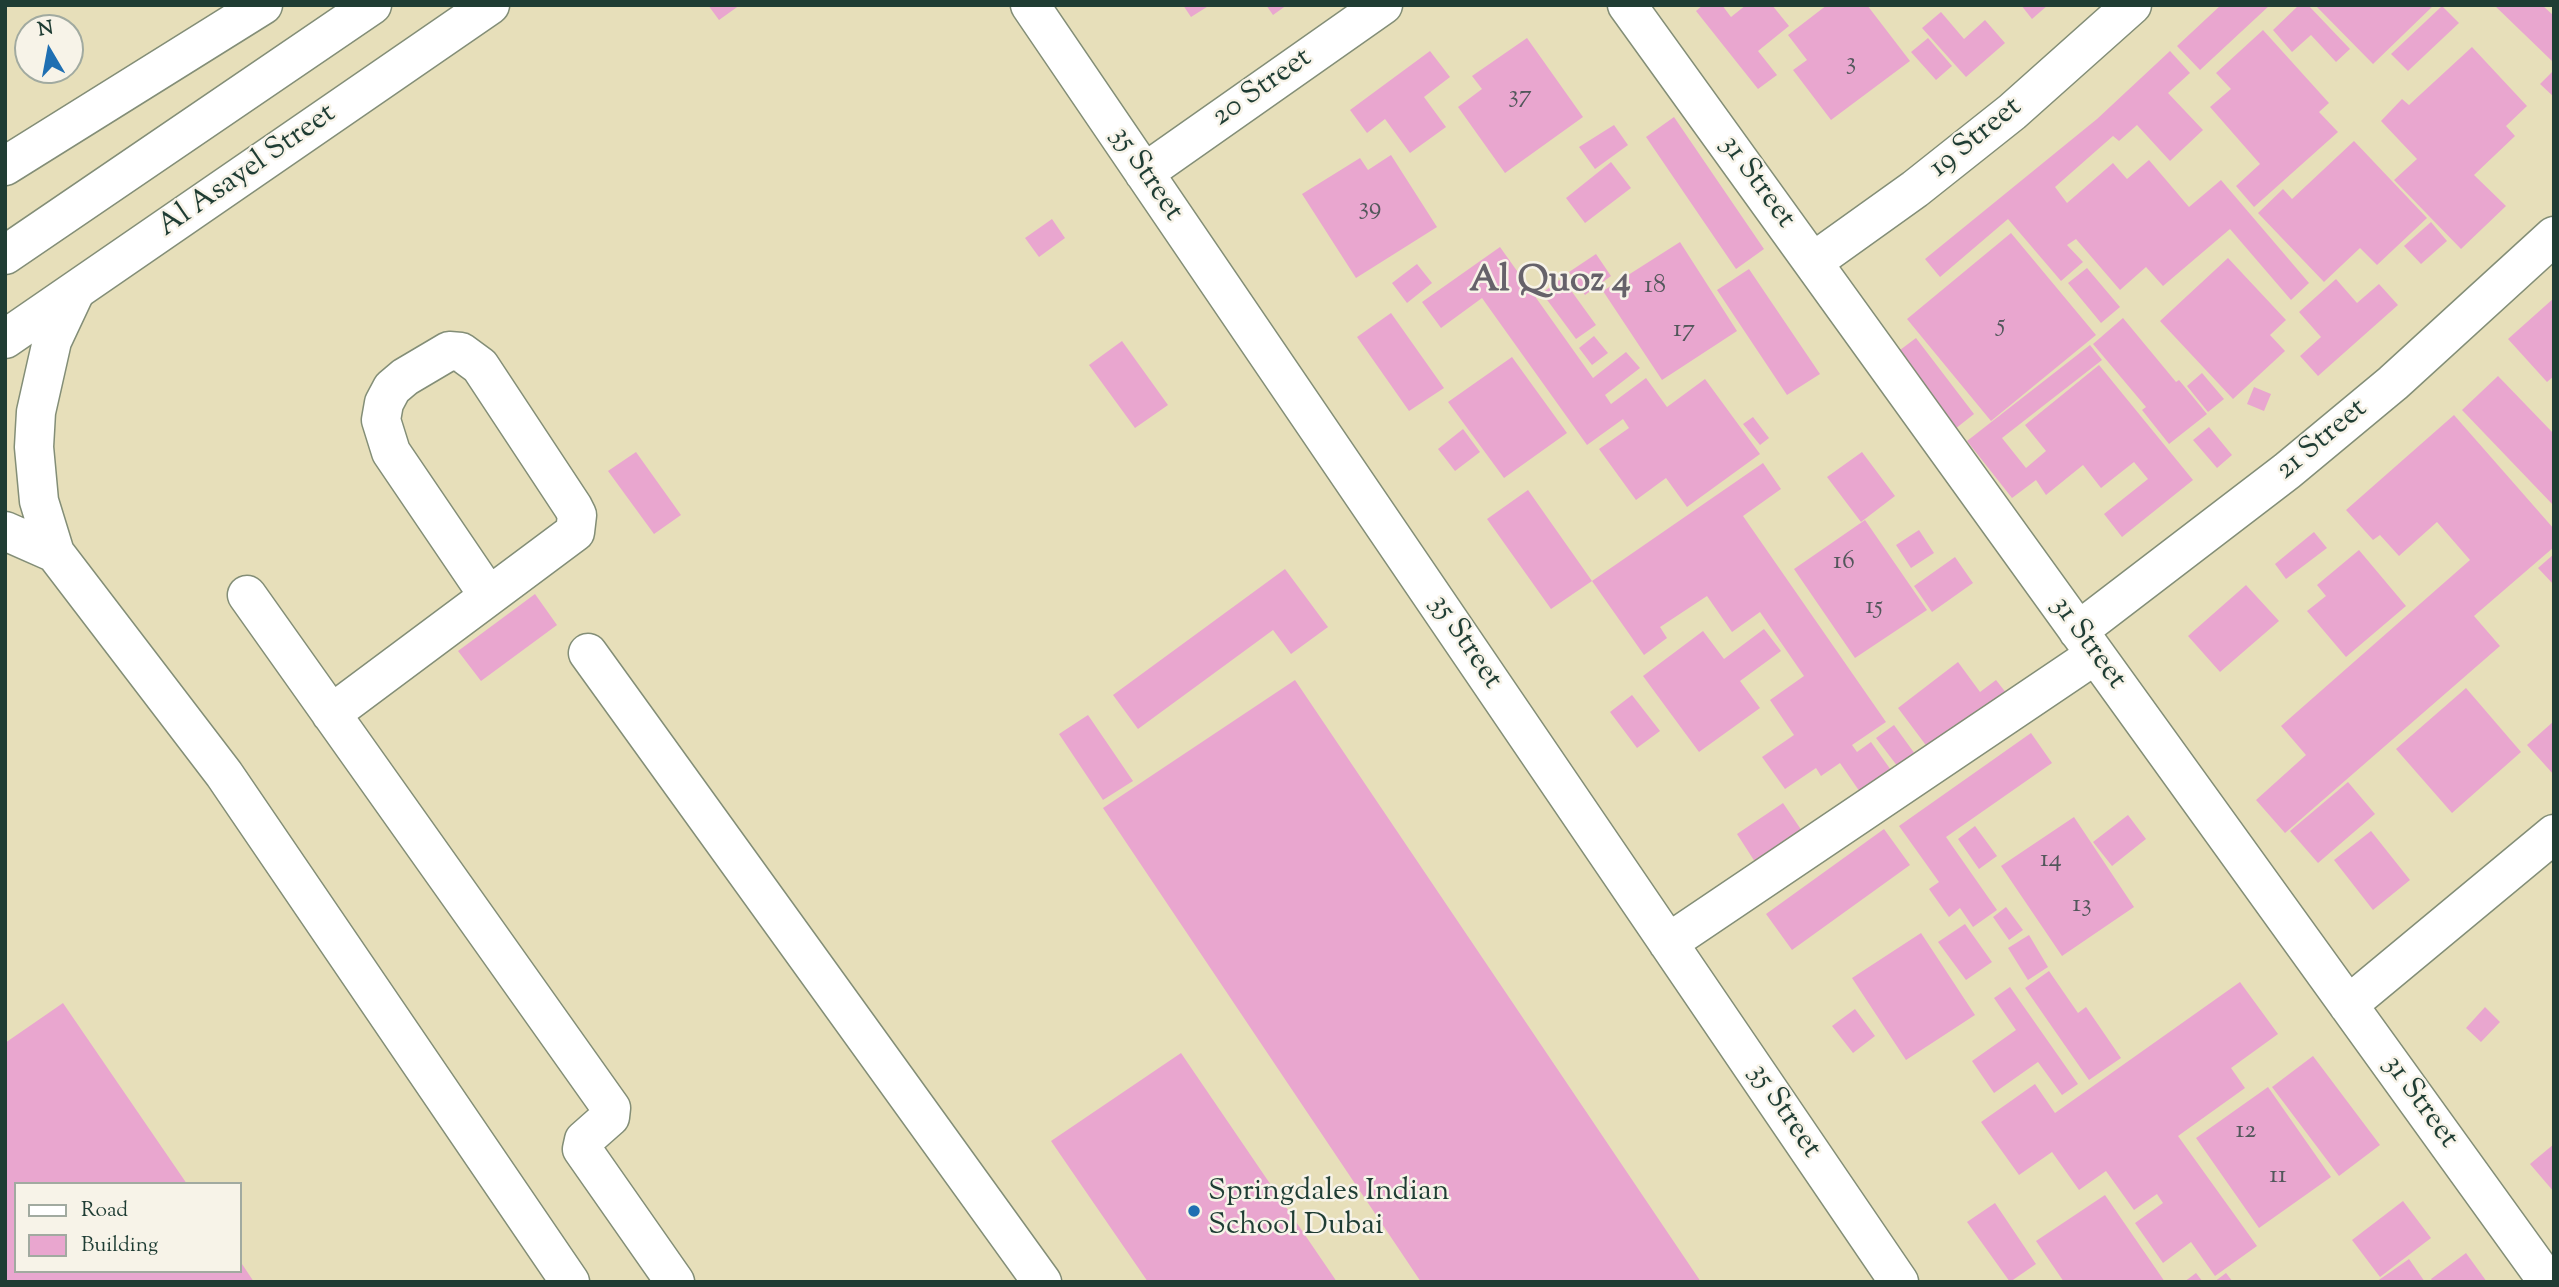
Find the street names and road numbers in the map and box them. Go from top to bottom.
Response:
street label: 20 Street [1206,42,1320,136]
street label: 19 Street [1924,91,2030,187]
street label: Al Asayel Street [152,97,344,247]
street label: 35 Street [1100,121,1190,229]
street label: 31 Street [1710,129,1802,237]
street label: 21 Street [2270,392,2376,490]
street label: 35 Street [1419,589,1509,697]
street label: 31 Street [2041,590,2133,698]
street label: 31 Street [2373,1049,2465,1157]
street label: 35 Street [1738,1058,1828,1166]

